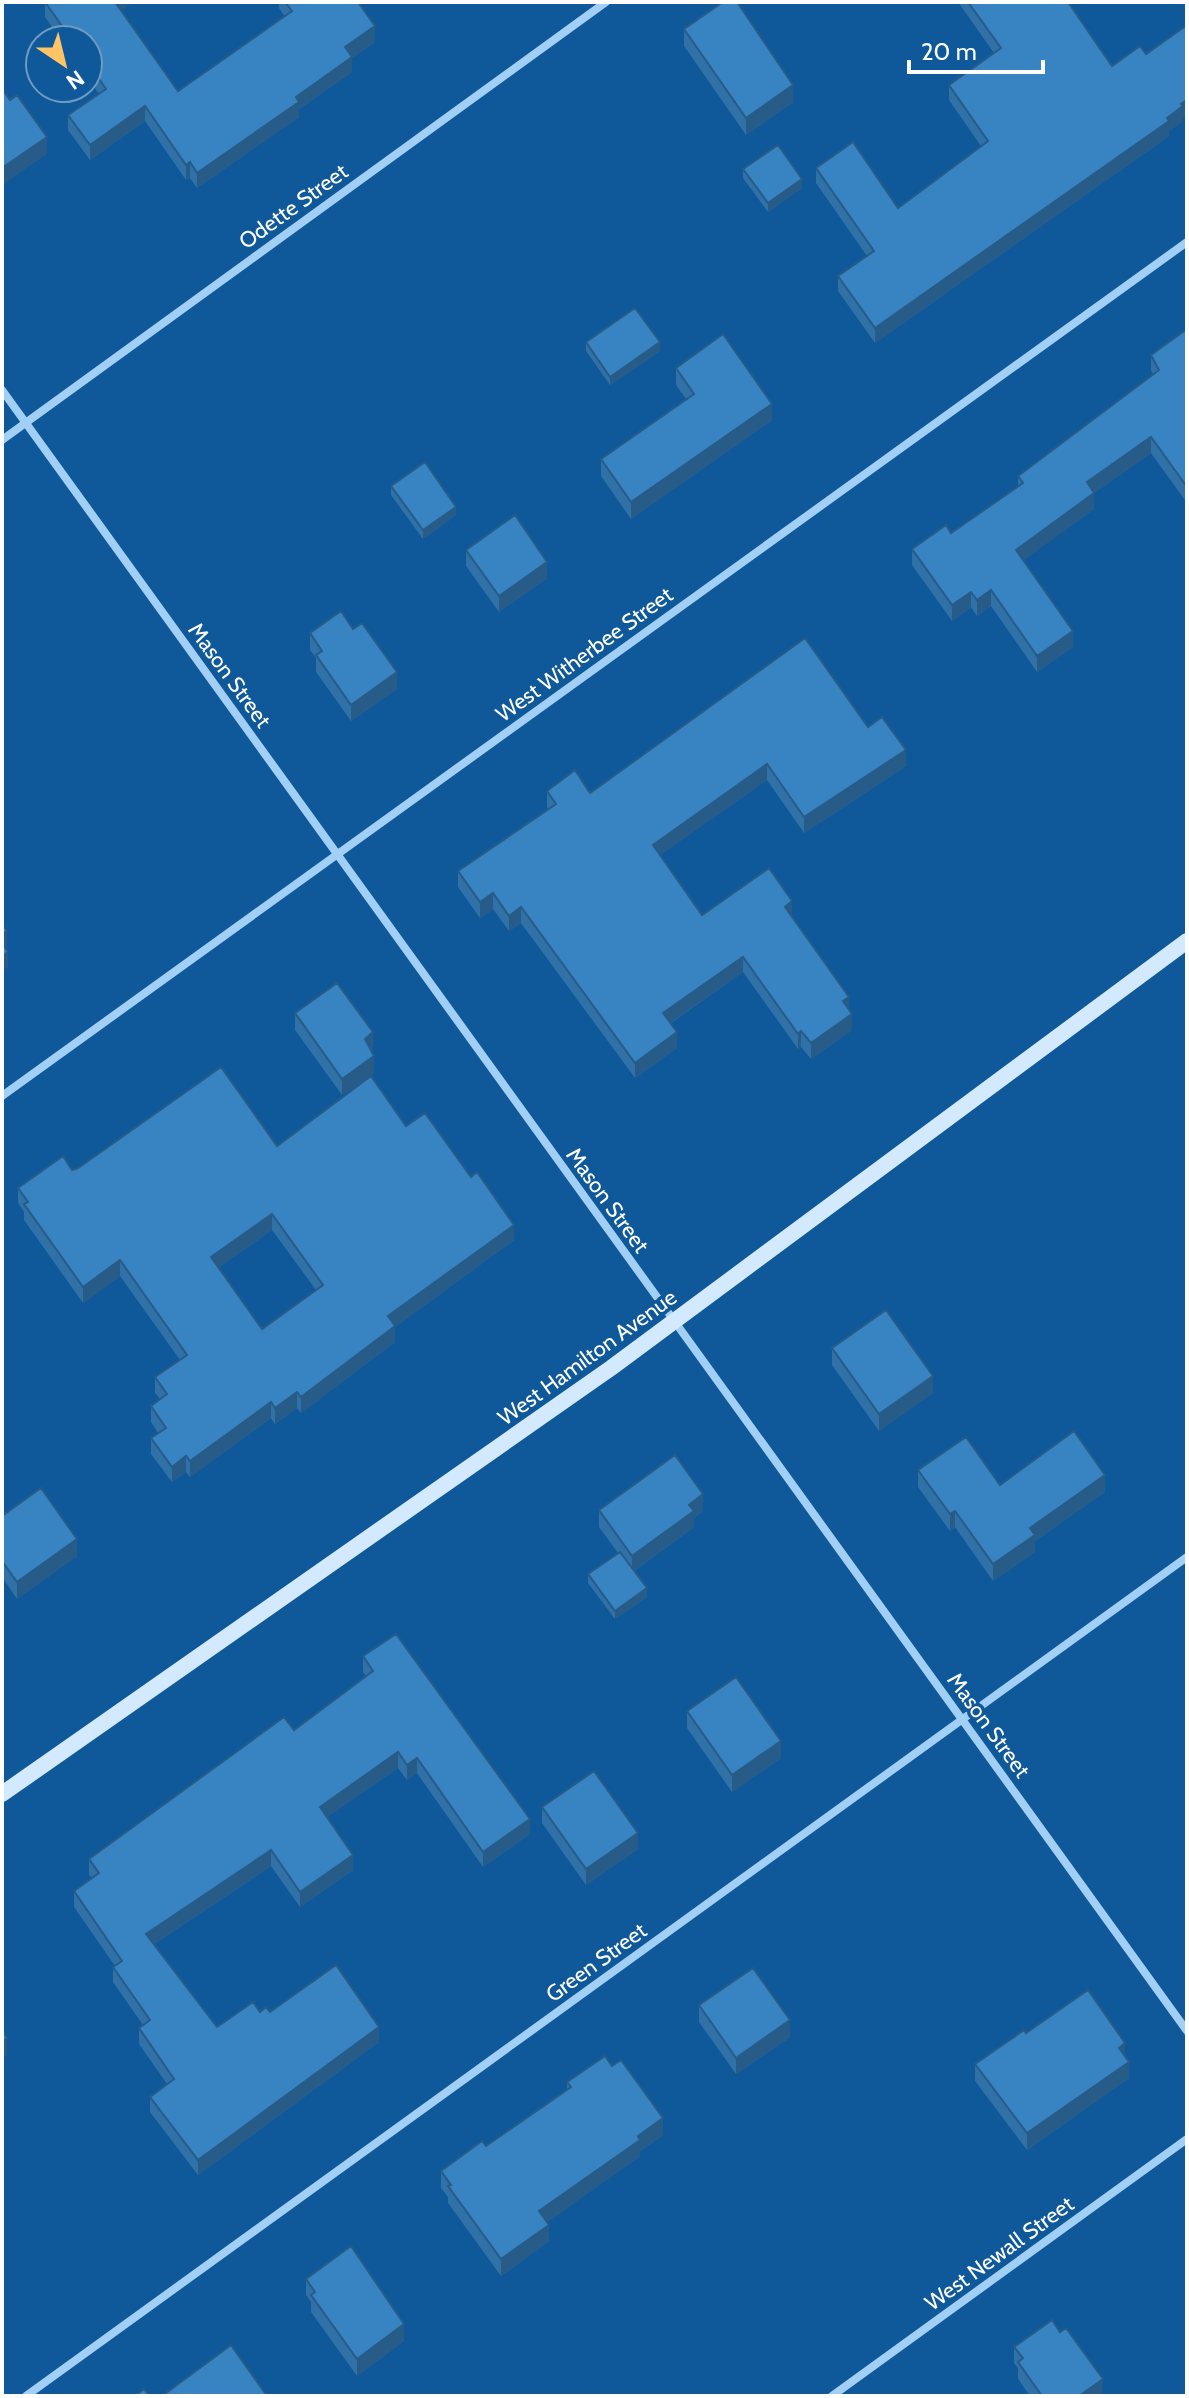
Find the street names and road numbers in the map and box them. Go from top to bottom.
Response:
street label: Odette Street [234,158,353,255]
street label: West Witherbee Street [491,581,678,728]
street label: Mason Street [182,617,277,734]
street label: Mason Street [560,1142,655,1259]
street label: West Hamilton Avenue [493,1284,682,1431]
street label: Mason Street [941,1667,1036,1784]
street label: Green Street [541,1917,652,2008]
street label: West Newall Street [920,2190,1079,2316]

